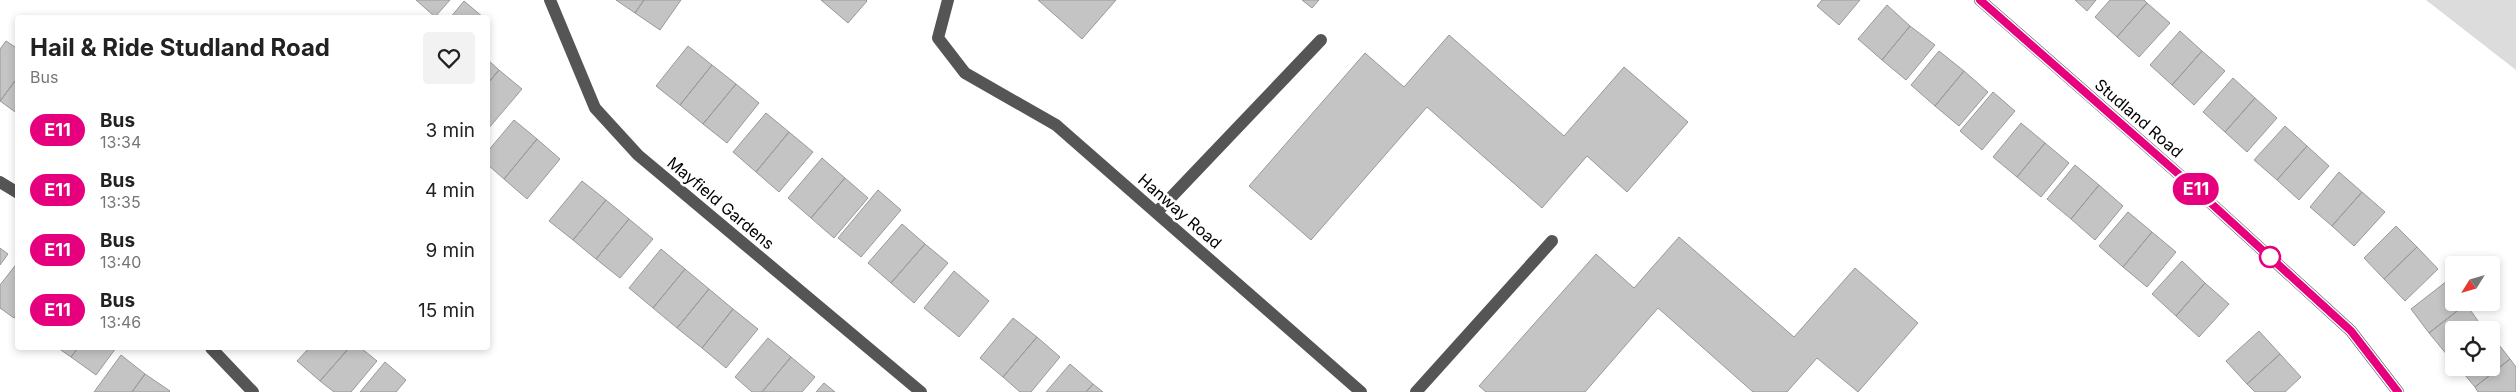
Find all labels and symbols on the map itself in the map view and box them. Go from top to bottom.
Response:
street label: Studland Road [2091,74,2187,162]
street label: Mayfield Gardens [663,152,779,254]
street label: Hanway Road [1134,169,1226,253]
line badge: E11 [2167,173,2225,205]
unlabelled marker [2259,246,2281,268]
north arrow [2445,256,2500,311]

